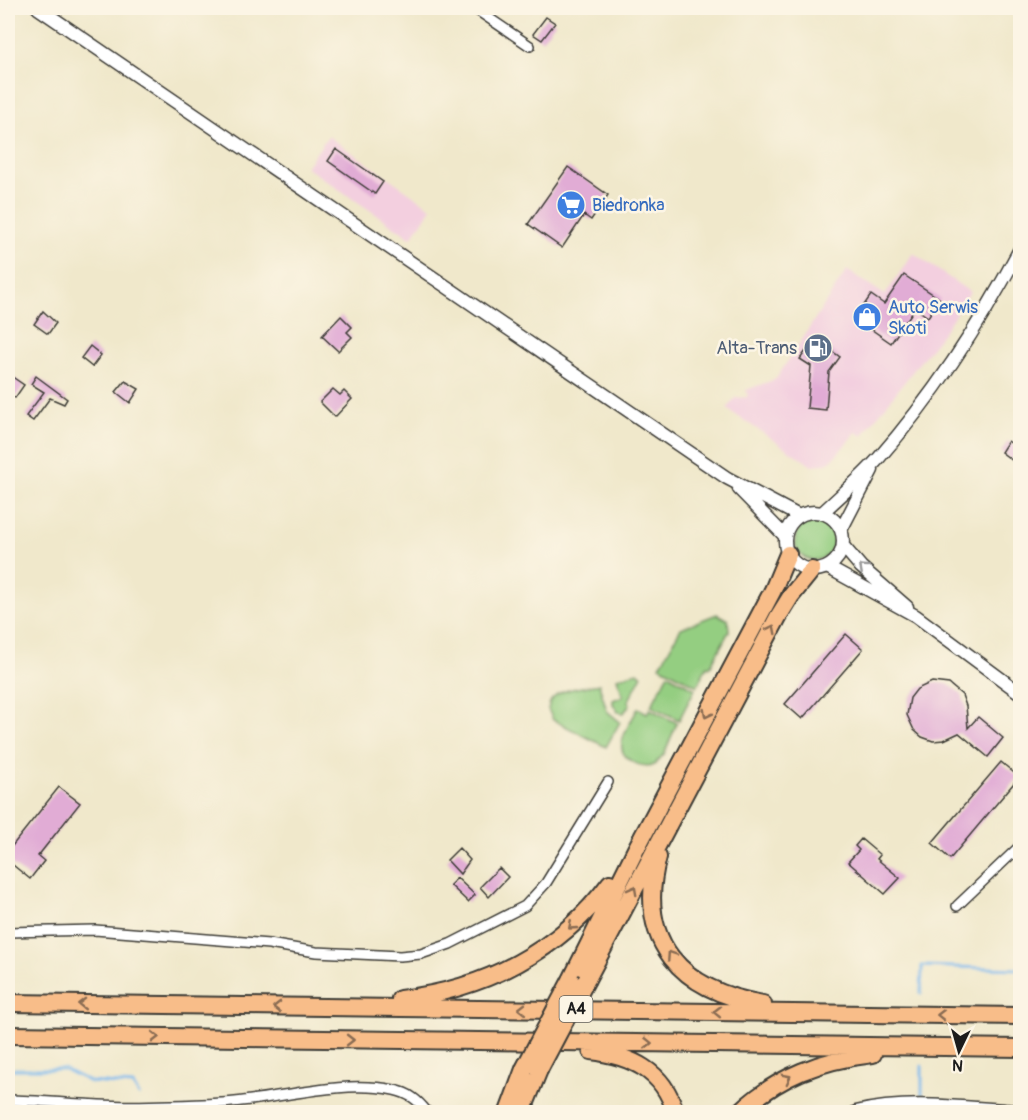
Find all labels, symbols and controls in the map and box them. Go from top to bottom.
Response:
supermarket icon: Biedronka [555,189,587,221]
place label: Biedronka [592,194,665,217]
place label: Auto Serwis Skoti [888,296,978,340]
shop icon: Auto Serwis Skoti [851,301,883,333]
fuel station icon: Alta-Trans [802,332,834,364]
place label: Alta-Trans [716,337,797,360]
one-way arrow [859,564,870,575]
one-way arrow [765,624,777,635]
one-way arrow [702,708,714,719]
one-way arrow [626,886,638,897]
one-way arrow [568,919,579,930]
one-way arrow [667,951,678,962]
road number: A4 [560,996,592,1022]
one-way arrow [77,998,86,1010]
one-way arrow [272,1001,281,1013]
one-way arrow [517,1003,526,1015]
one-way arrow [712,1006,721,1018]
one-way arrow [937,1009,946,1021]
north arrow [929,1021,989,1081]
one-way arrow [151,1031,160,1044]
one-way arrow [346,1034,355,1046]
one-way arrow [643,1037,652,1049]
text: N [951,1054,964,1075]
one-way arrow [781,1074,791,1085]

